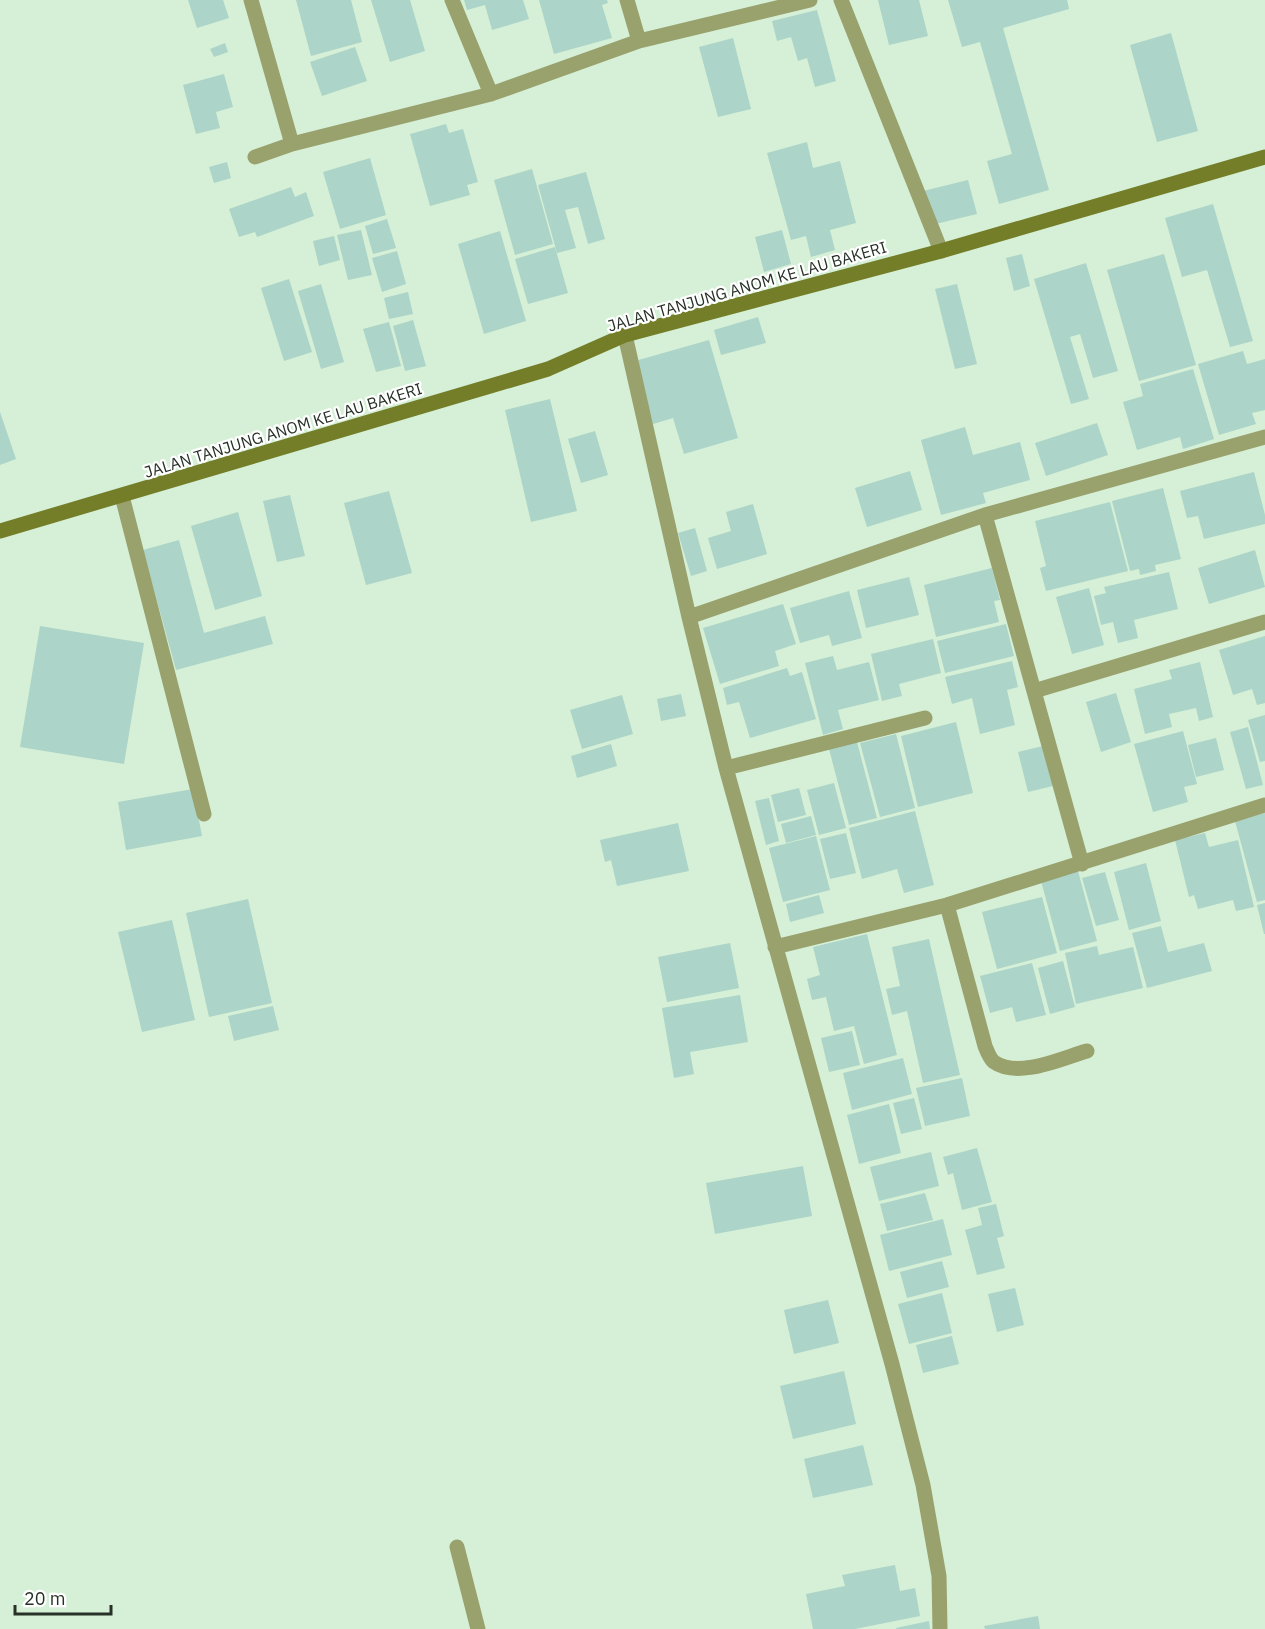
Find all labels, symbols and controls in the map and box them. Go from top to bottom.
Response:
street label: JALAN TANJUNG ANOM KE LAU BAKERI [605,236,889,336]
street label: JALAN TANJUNG ANOM KE LAU BAKERI [142,378,424,482]
scale bar [15,1578,111,1616]
text: 20 m [24,1587,66,1610]

